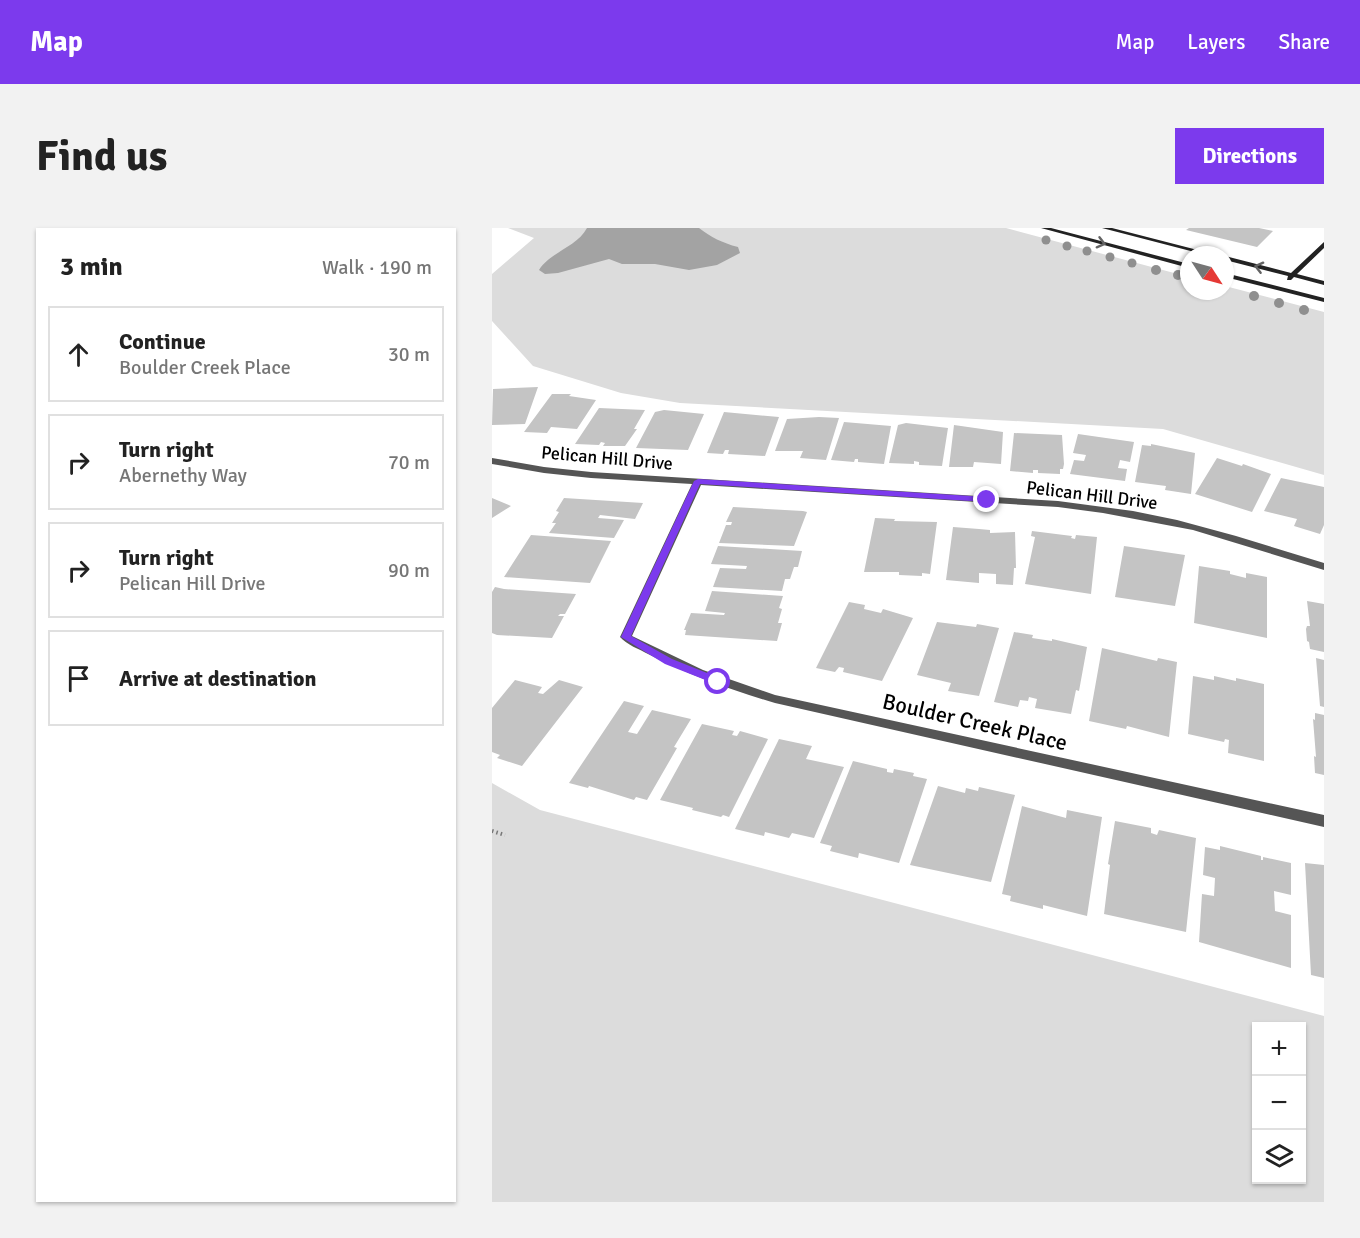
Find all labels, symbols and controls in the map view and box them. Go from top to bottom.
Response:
text: Map [30,25,83,59]
text: Map [1116,29,1154,55]
text: Layers [1187,29,1245,55]
text: Share [1278,29,1330,55]
button: Directions [1175,128,1324,184]
text: Find us [36,131,167,182]
one-way arrow [1096,235,1106,248]
north arrow [1180,246,1234,300]
text: 3 min [60,251,123,283]
text: Walk · 190 m [322,255,432,280]
one-way arrow [1254,261,1264,274]
text: Continue [119,328,206,355]
icon: ahead [62,338,95,371]
text: 30 m [388,342,430,367]
text: Boulder Creek Place [119,355,291,380]
text: Turn right [119,436,214,463]
street label: Pelican Hill Drive [540,441,674,475]
icon: right [62,446,95,479]
text: 70 m [388,450,430,475]
text: Abernethy Way [119,463,247,488]
street label: Pelican Hill Drive [1025,476,1159,514]
route end [973,486,999,512]
text: Turn right [119,544,214,571]
icon: right [62,554,95,587]
text: 90 m [388,558,430,583]
text: Pelican Hill Drive [119,571,265,596]
icon: arrive [62,662,95,695]
text: Arrive at destination [119,665,316,692]
route start [704,668,730,694]
street label: Boulder Creek Place [880,688,1070,756]
map controls [1252,1022,1306,1184]
button: + [1252,1022,1306,1076]
button: − [1252,1076,1306,1130]
button: layers [1252,1130,1306,1184]

